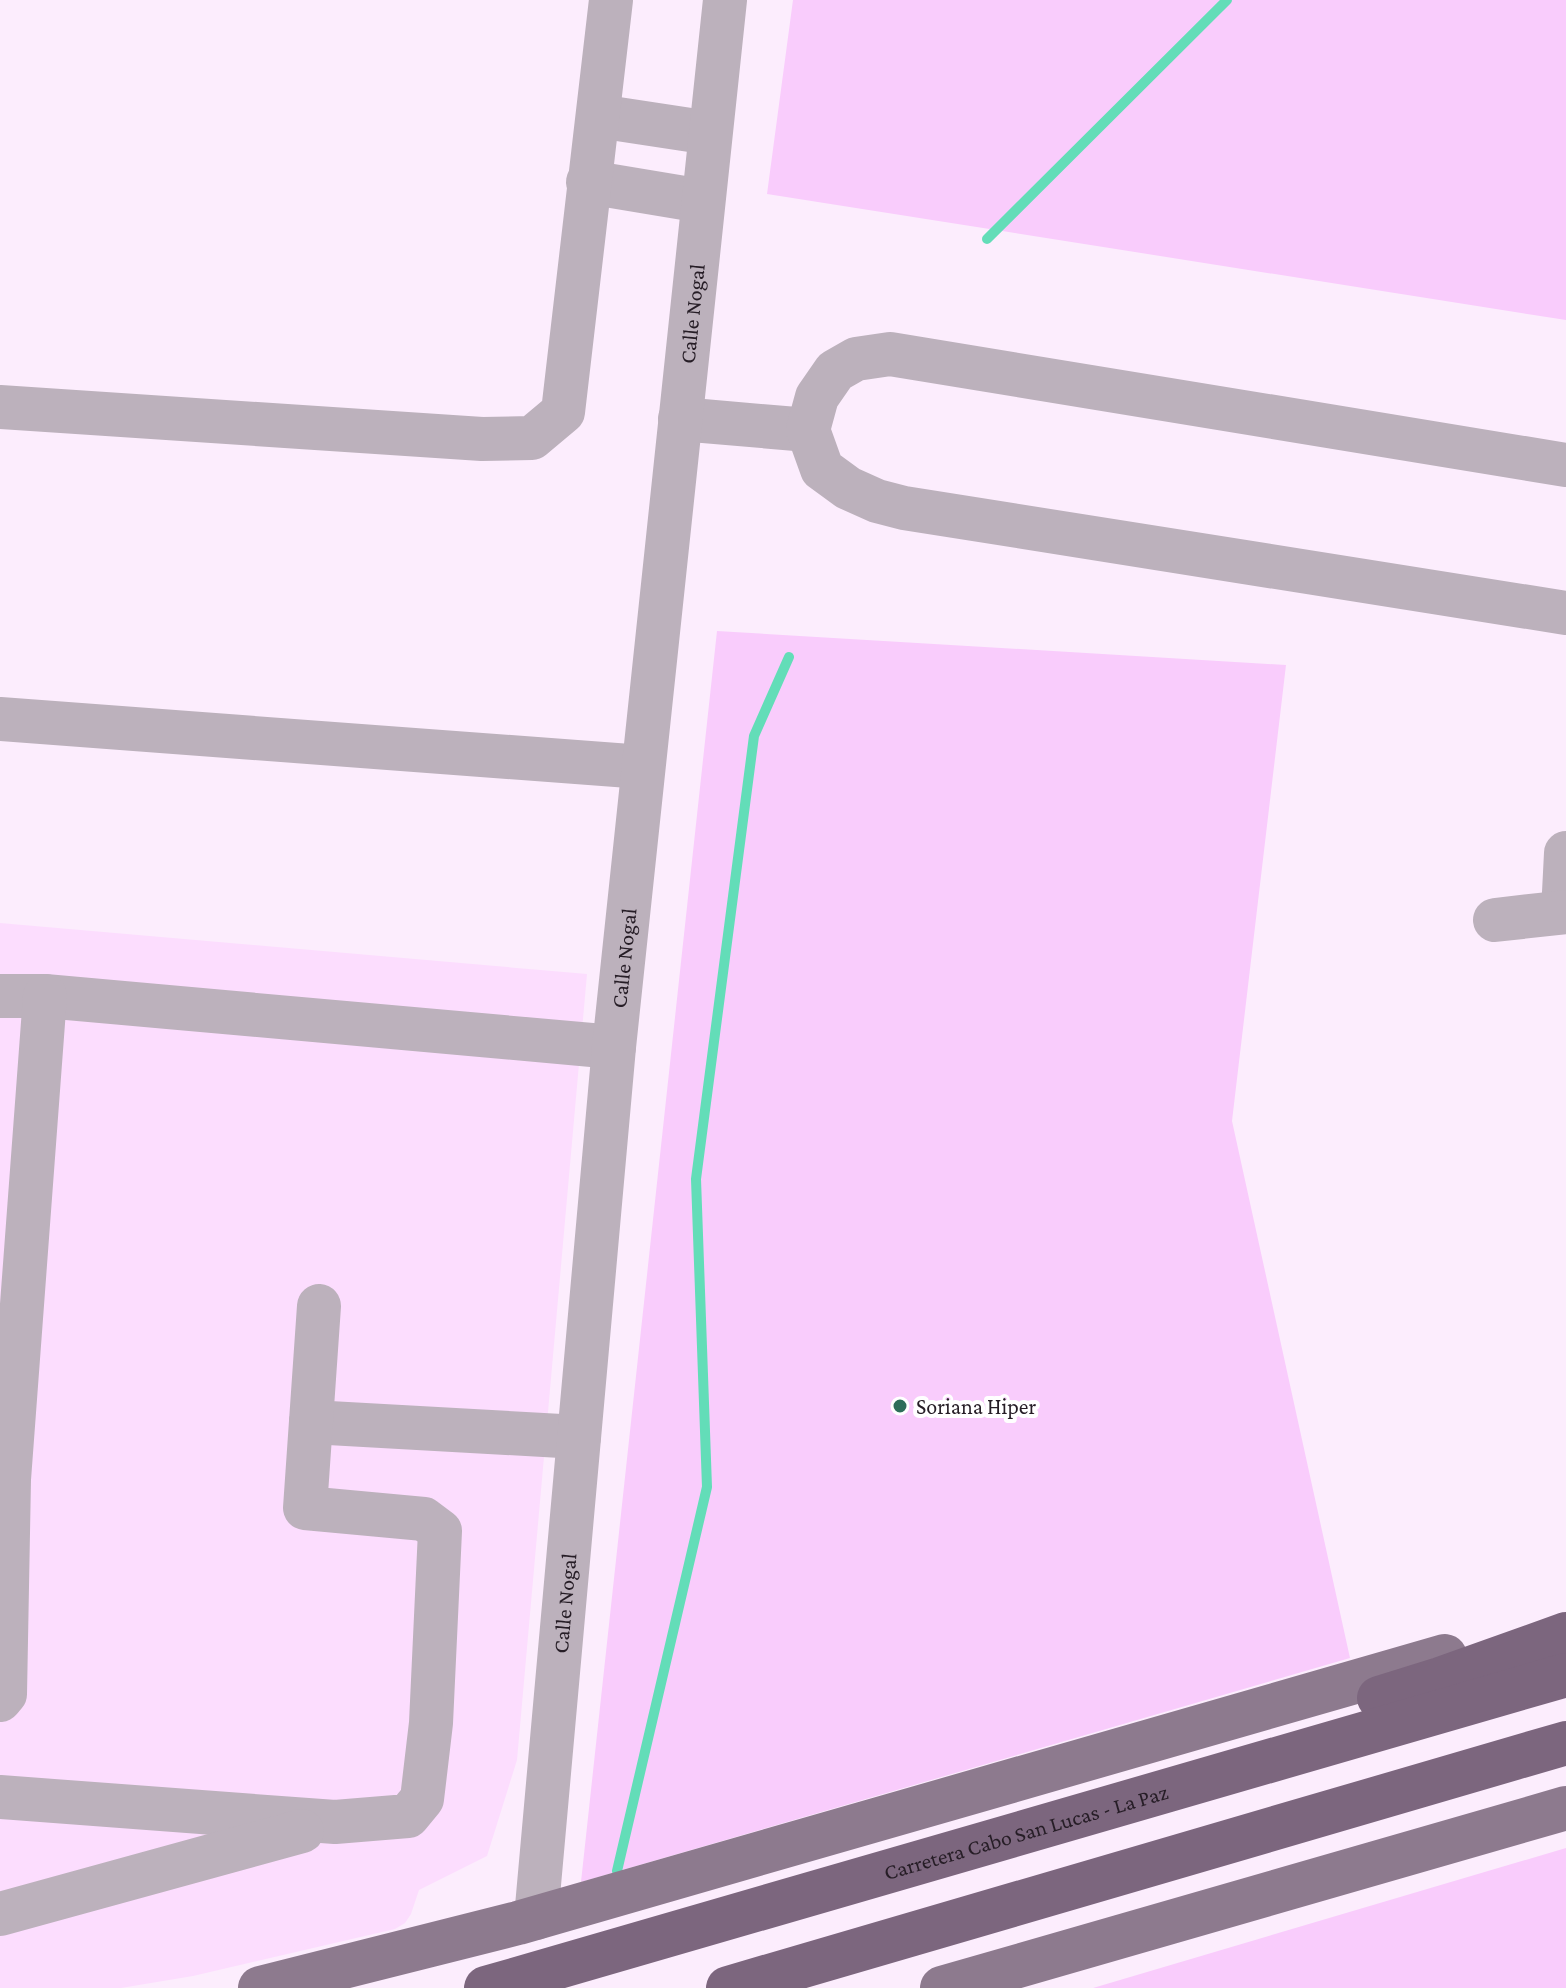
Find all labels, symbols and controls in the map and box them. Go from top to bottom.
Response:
street label: Calle Nogal [675,262,710,365]
street label: Calle Nogal [606,907,642,1009]
place label: Soriana Hiper [916,1394,1036,1419]
marker: Soriana Hiper [891,1397,909,1415]
street label: Calle Nogal [548,1552,582,1654]
street label: Carretera Cabo San Lucas - La Paz [881,1779,1171,1885]

